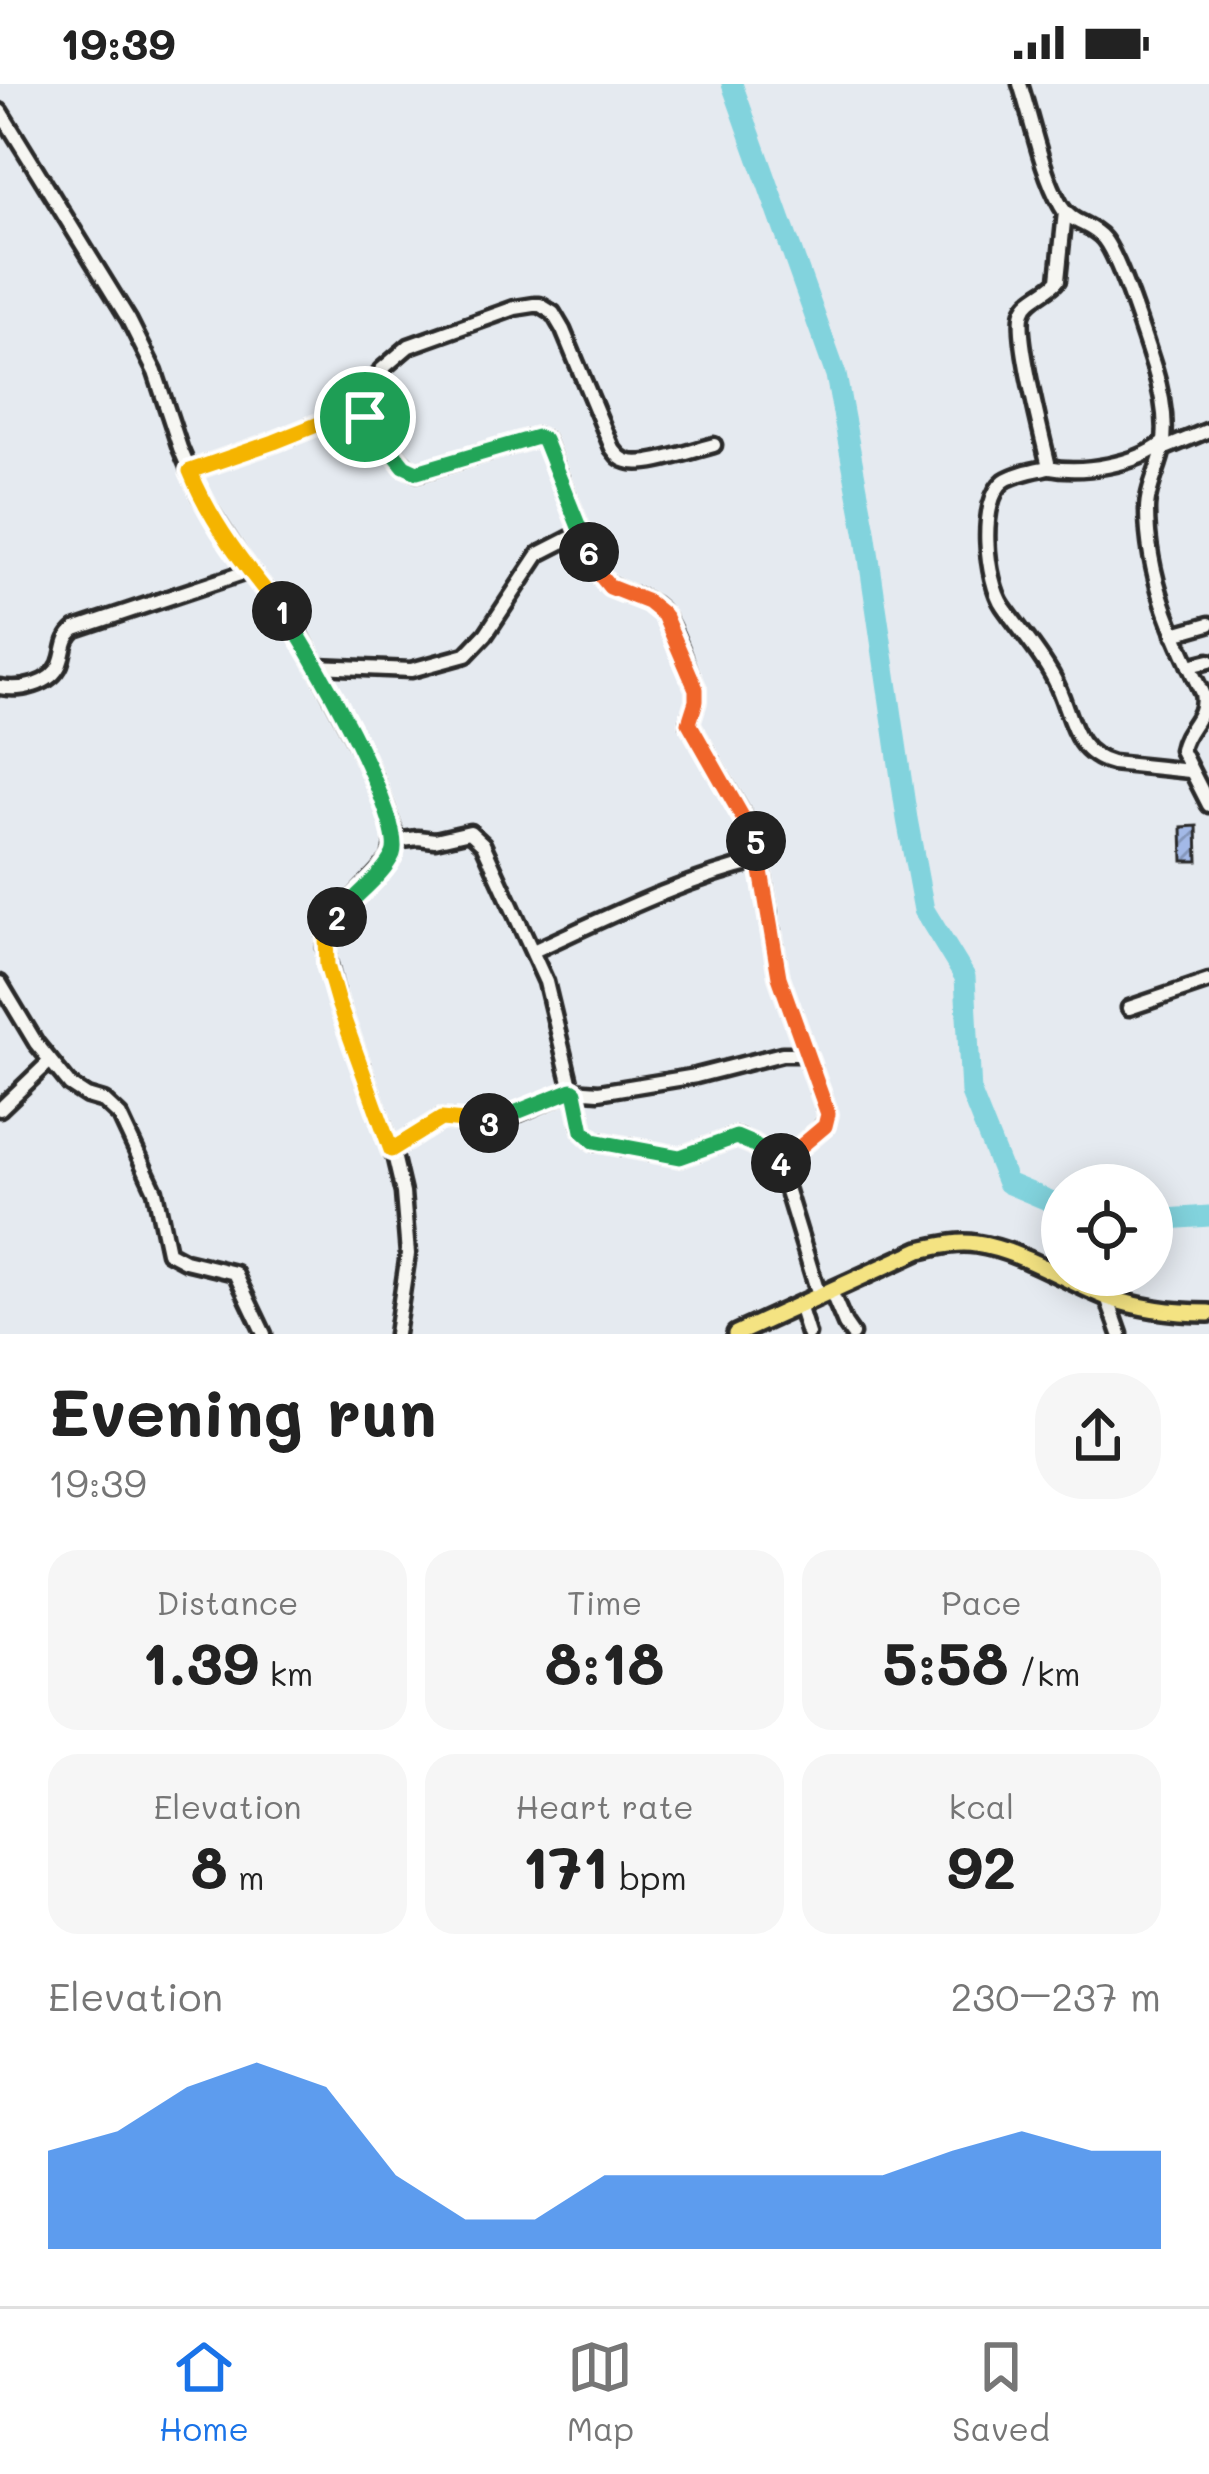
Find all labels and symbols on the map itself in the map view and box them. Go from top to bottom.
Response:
pin [314,366,416,468]
pin: 6 [559,522,619,582]
pin: 1 [252,581,312,641]
pin: 5 [726,811,786,871]
pin: 2 [307,887,367,947]
pin: 3 [459,1093,519,1153]
pin: 4 [751,1133,811,1193]

